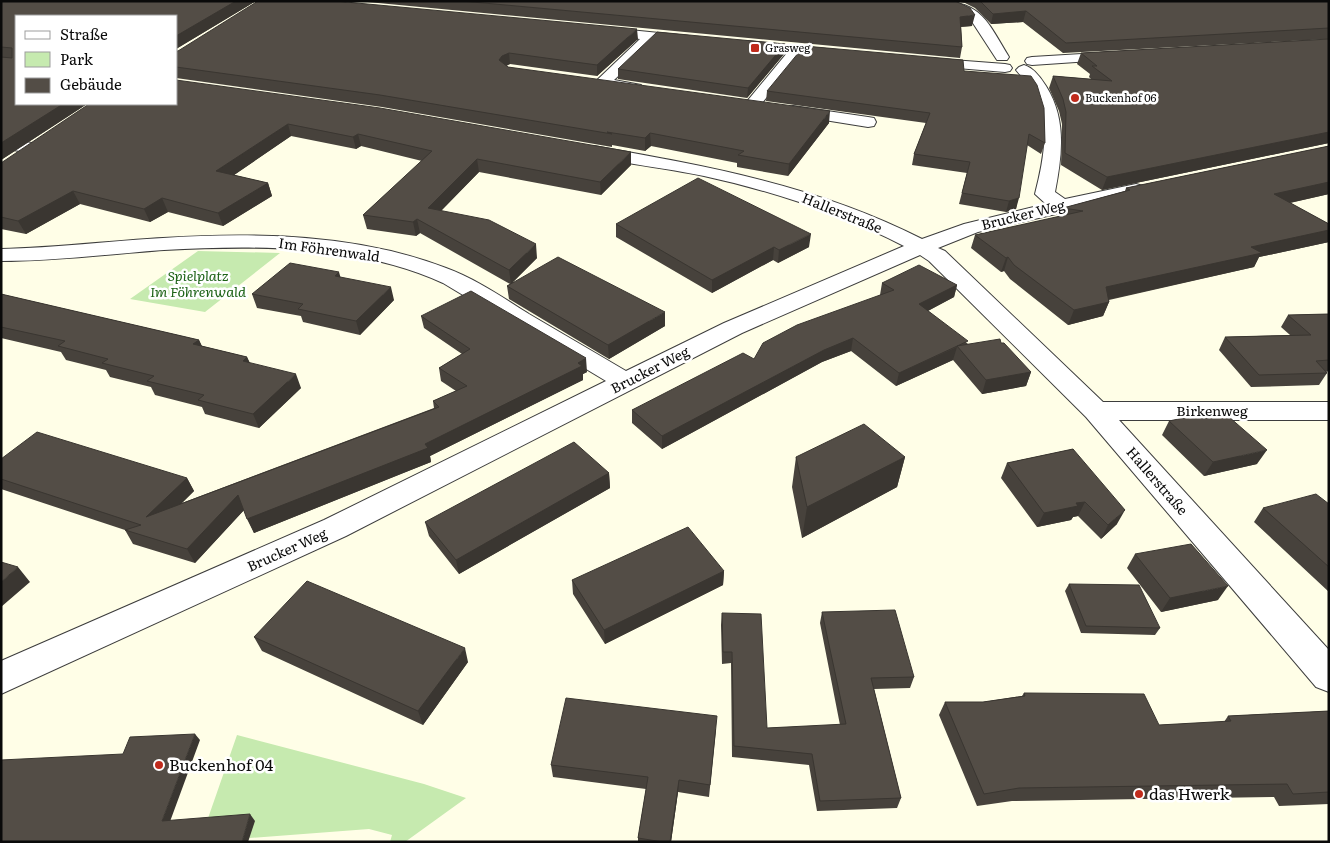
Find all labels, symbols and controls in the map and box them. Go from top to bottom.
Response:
legend [15,15,178,105]
text: Straße [60,22,108,45]
place label: Grasweg [765,39,811,55]
marker: Grasweg [749,42,761,54]
text: Park [60,47,94,70]
text: Gebäude [60,72,122,95]
place label: Buckenhof 06 [1085,89,1157,105]
marker: Buckenhof 06 [1069,92,1081,104]
street label: Hallerstraße [799,187,885,237]
street label: Brucker Weg [979,194,1067,234]
street label: Im Föhrenwald [277,232,382,266]
park label: Spielplatz Im Föhrenwald [150,265,246,301]
street label: Brucker Weg [607,341,692,397]
street label: Birkenweg [1176,400,1248,420]
street label: Hallerstraße [1122,442,1193,519]
street label: Brucker Weg [243,522,330,576]
place label: Buckenhof 04 [169,752,273,776]
marker: Buckenhof 04 [153,759,165,771]
place label: das Hwerk [1149,781,1230,805]
marker: das Hwerk [1133,788,1145,800]

